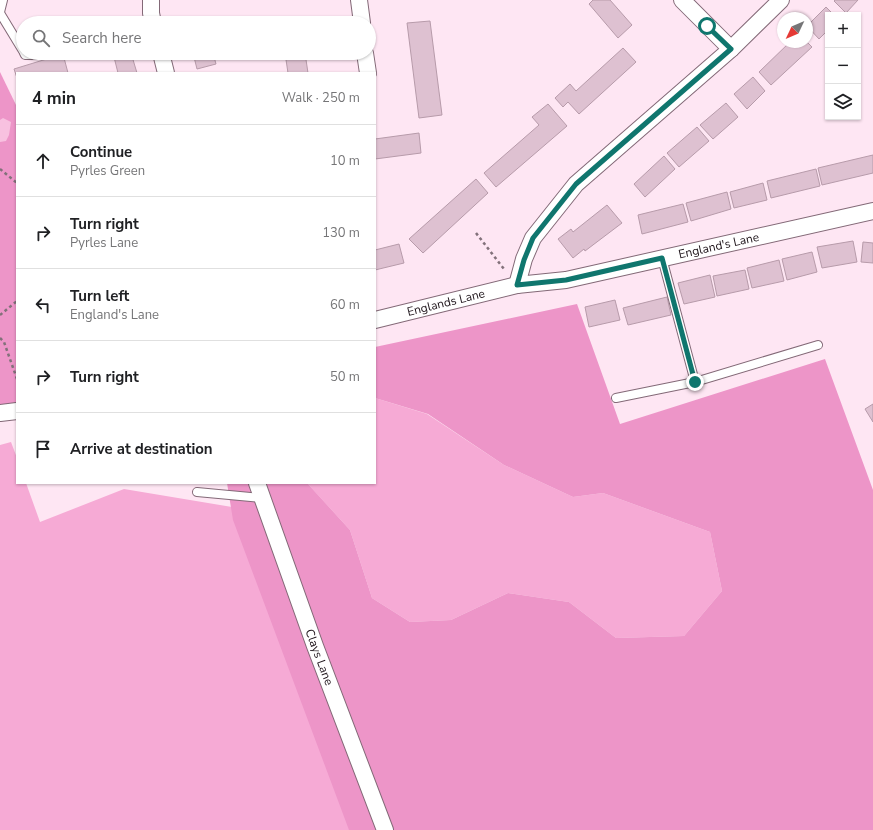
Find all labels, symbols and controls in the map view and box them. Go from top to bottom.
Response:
north arrow [777,12,813,48]
map controls [825,12,861,120]
button: + [825,12,861,48]
search box [16,16,376,60]
route start [698,17,716,35]
icon: search [30,27,52,49]
text: Search here [62,28,142,48]
button: − [825,48,861,84]
button: layers [825,84,861,120]
text: 4 min [32,87,76,110]
text: Walk · 250 m [282,89,360,107]
text: Continue [70,142,132,162]
icon: ahead [32,150,54,172]
text: 10 m [330,152,360,170]
text: Pyrles Green [70,162,145,180]
text: Turn right [70,214,139,234]
icon: right [32,222,54,244]
text: 130 m [322,224,360,242]
street label: England's Lane [677,229,761,263]
text: Pyrles Lane [70,234,138,252]
street label: Englands Lane [405,285,486,320]
text: Turn left [70,286,129,306]
icon: left [32,294,54,316]
text: 60 m [330,296,360,314]
text: England's Lane [70,306,159,324]
icon: right [32,366,54,388]
text: Turn right [70,367,139,387]
text: 50 m [330,368,360,386]
route end [686,373,704,391]
icon: arrive [32,438,54,460]
text: Arrive at destination [70,439,213,459]
street label: Clays Lane [302,627,337,688]

